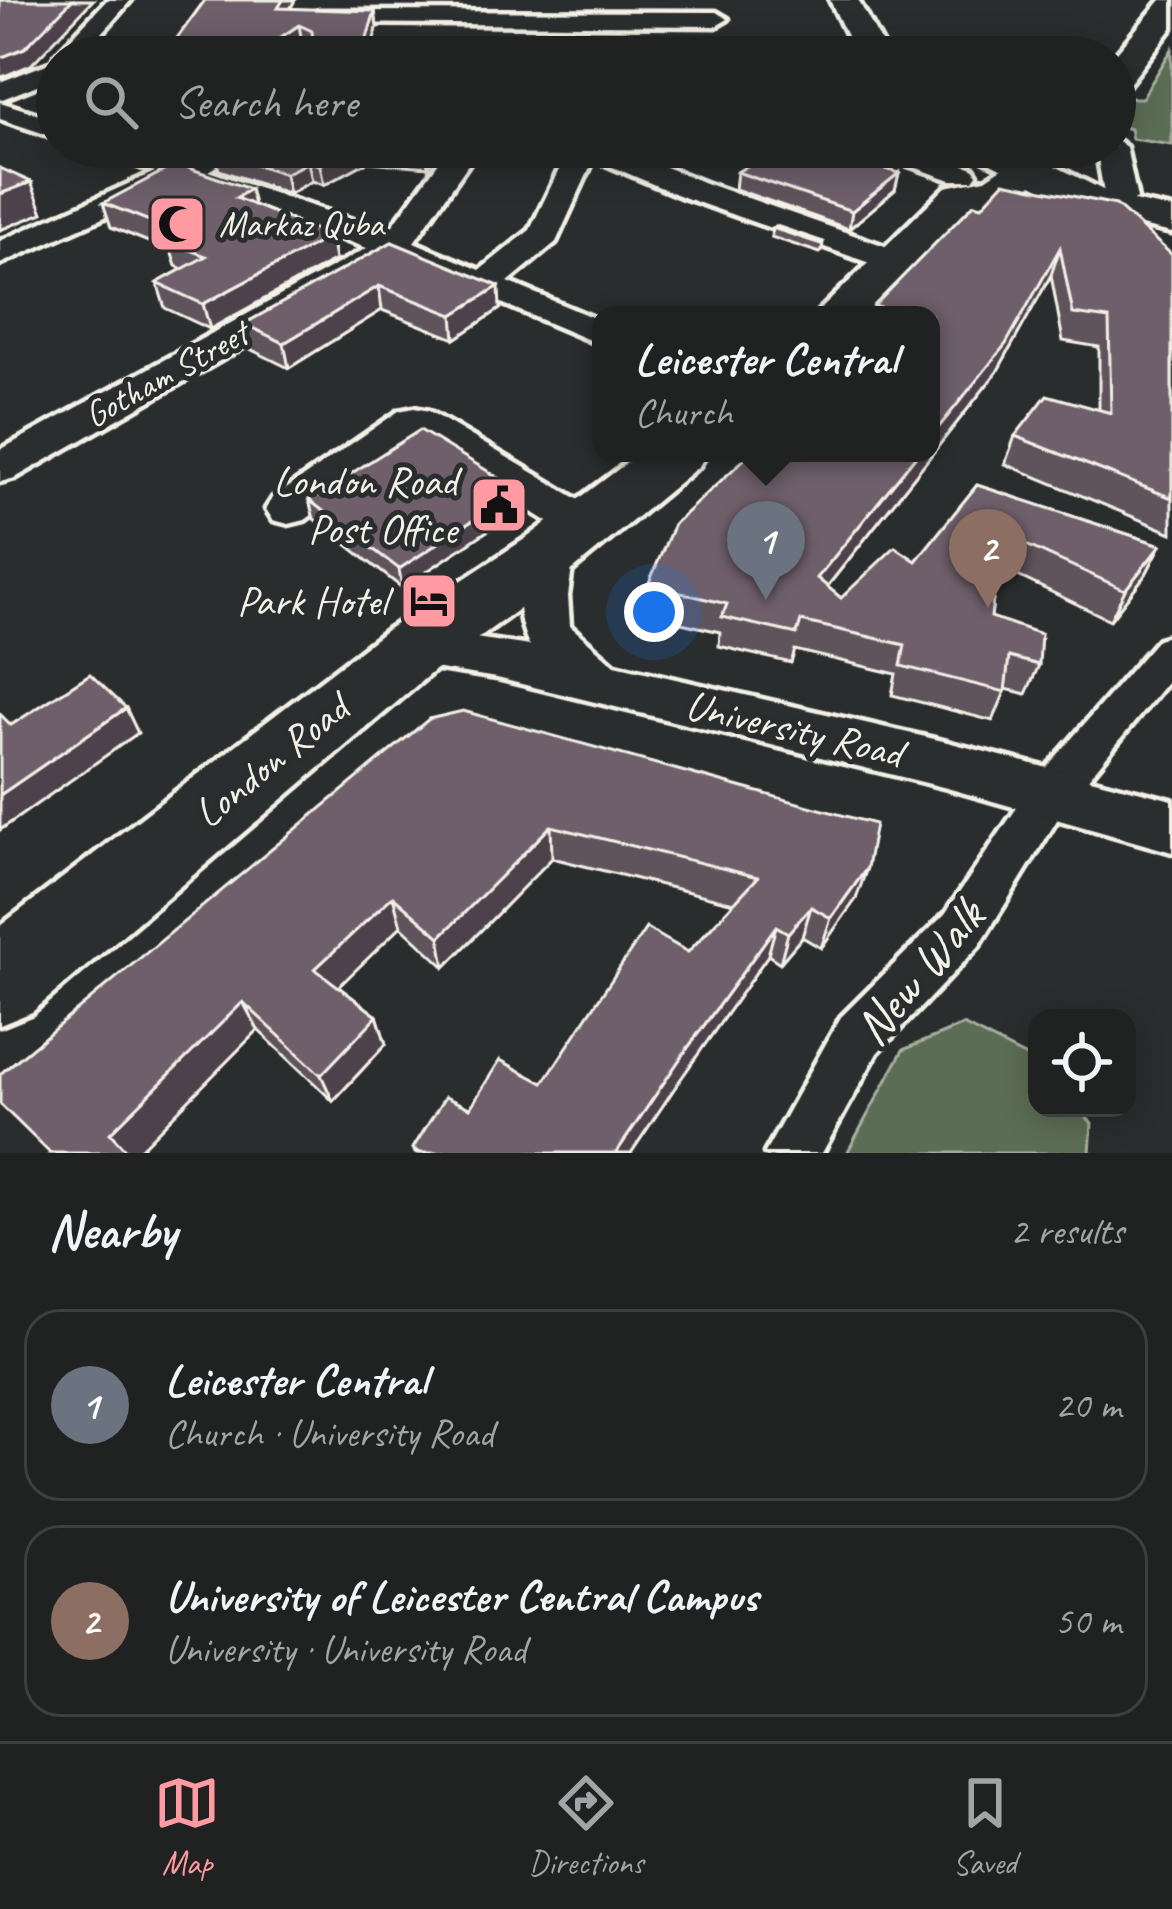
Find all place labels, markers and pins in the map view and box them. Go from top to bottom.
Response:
mosque icon: Markaz Quba [146,193,208,255]
place label: Markaz Quba [219,201,386,247]
place label: London Road Post Office [273,455,463,556]
public building icon: London Road Post Office [468,474,530,536]
pin: 1 [727,501,805,600]
pin: 2 [949,509,1027,608]
hotel icon: Park Hotel [398,570,460,632]
place label: Park Hotel [237,575,394,628]

